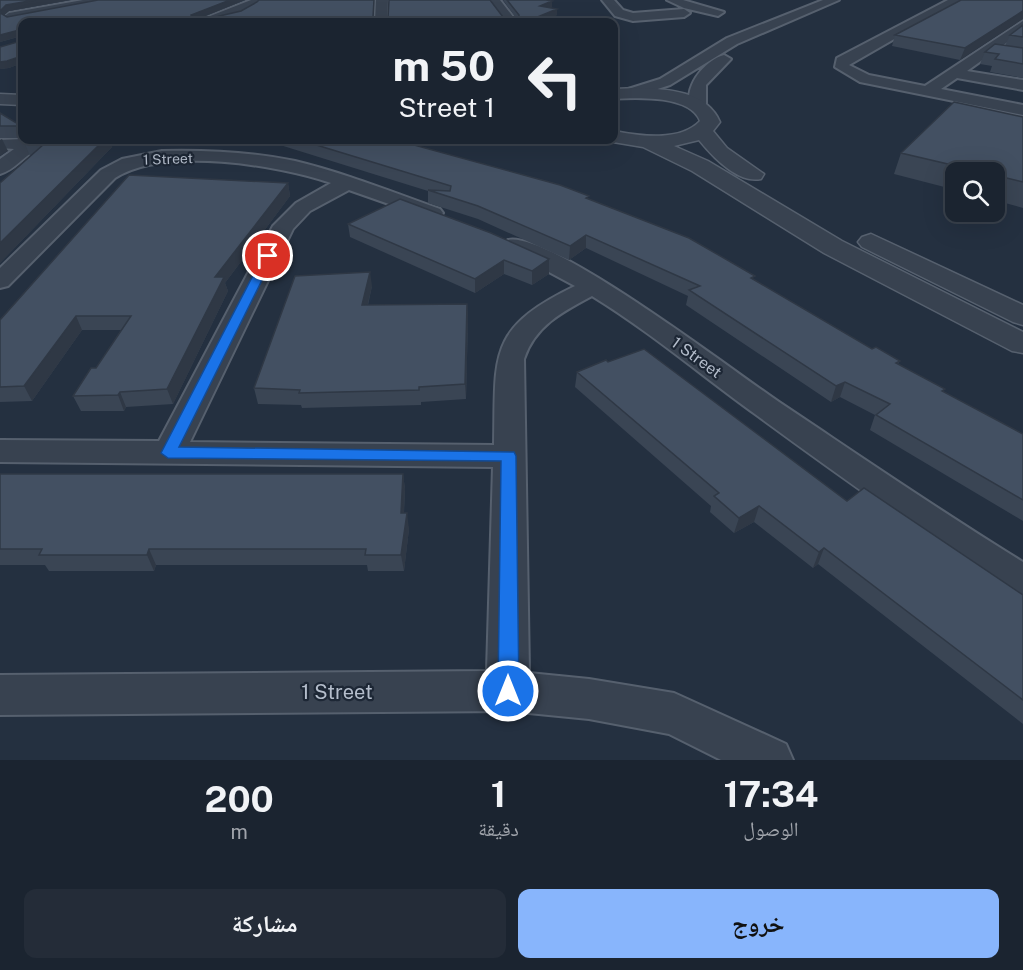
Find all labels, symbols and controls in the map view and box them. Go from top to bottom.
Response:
text: 50 m [392,41,495,90]
icon: left [516,42,594,120]
text: 1 Street [399,91,495,123]
street label: 1 Street [143,150,193,168]
map controls [945,162,1005,222]
button: search [945,162,1005,222]
pin [242,230,293,281]
icon: arrive [251,239,284,272]
street label: 1 Street [668,333,725,382]
position arrow [476,659,540,723]
street label: 1 Street [301,680,373,704]
text: 1 [491,773,506,815]
text: 17:34 [723,773,818,815]
text: 200 [205,778,274,820]
text: دقيقة [478,817,519,841]
text: الوصول [743,817,799,841]
text: m [230,820,248,844]
button: مشاركة [24,889,506,958]
button: خروج [518,889,999,958]

